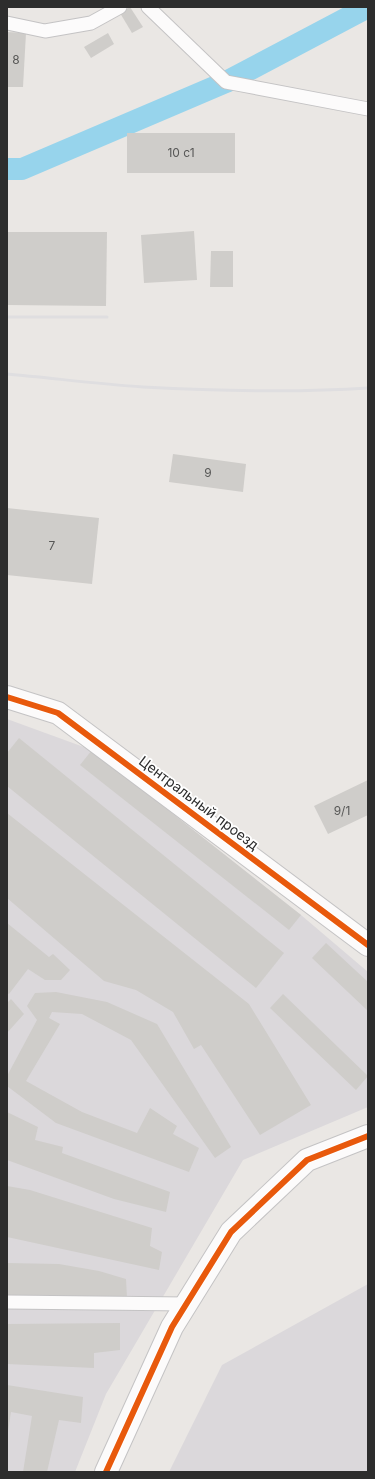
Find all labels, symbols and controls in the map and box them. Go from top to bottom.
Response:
house number: 8 [12,52,20,67]
house number: 10 с1 [167,145,195,160]
house number: 9 [204,465,212,480]
house number: 7 [49,538,56,553]
street label: Центральный проезд [136,752,263,853]
house number: 9/1 [334,803,350,818]

